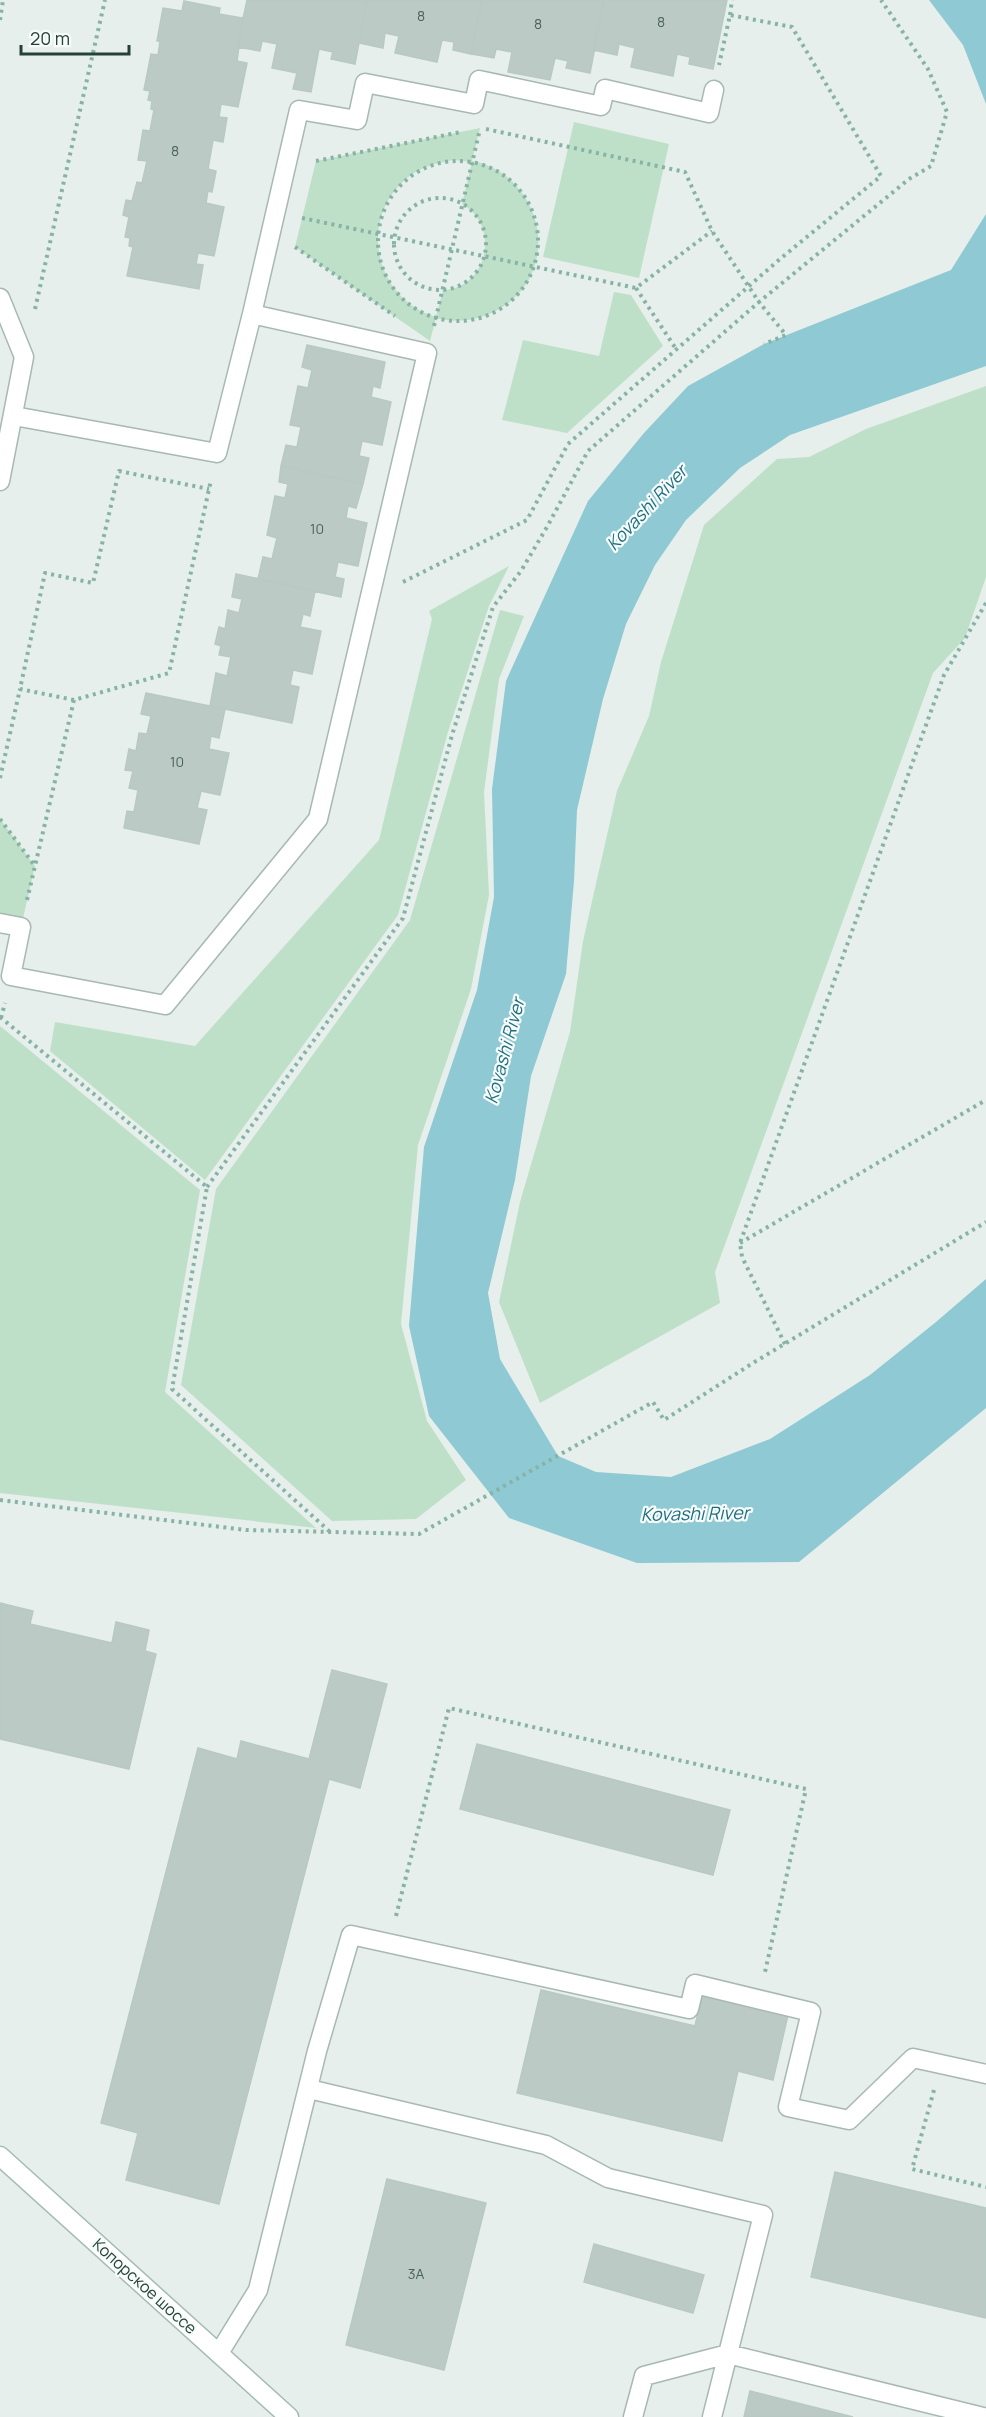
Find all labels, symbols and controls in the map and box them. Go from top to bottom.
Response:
house number: 8 [417,6,425,25]
house number: 8 [657,12,665,31]
house number: 8 [534,14,542,33]
scale bar [21,18,129,56]
text: 20 m [30,26,70,50]
house number: 8 [171,141,179,160]
water label: Kovashi River [601,458,694,555]
house number: 10 [310,519,324,538]
house number: 10 [170,752,184,771]
water label: Kovashi River [478,993,530,1106]
water label: Kovashi River [641,1500,752,1526]
street label: Копорское шоссе [88,2233,202,2339]
house number: 3А [408,2264,424,2283]

